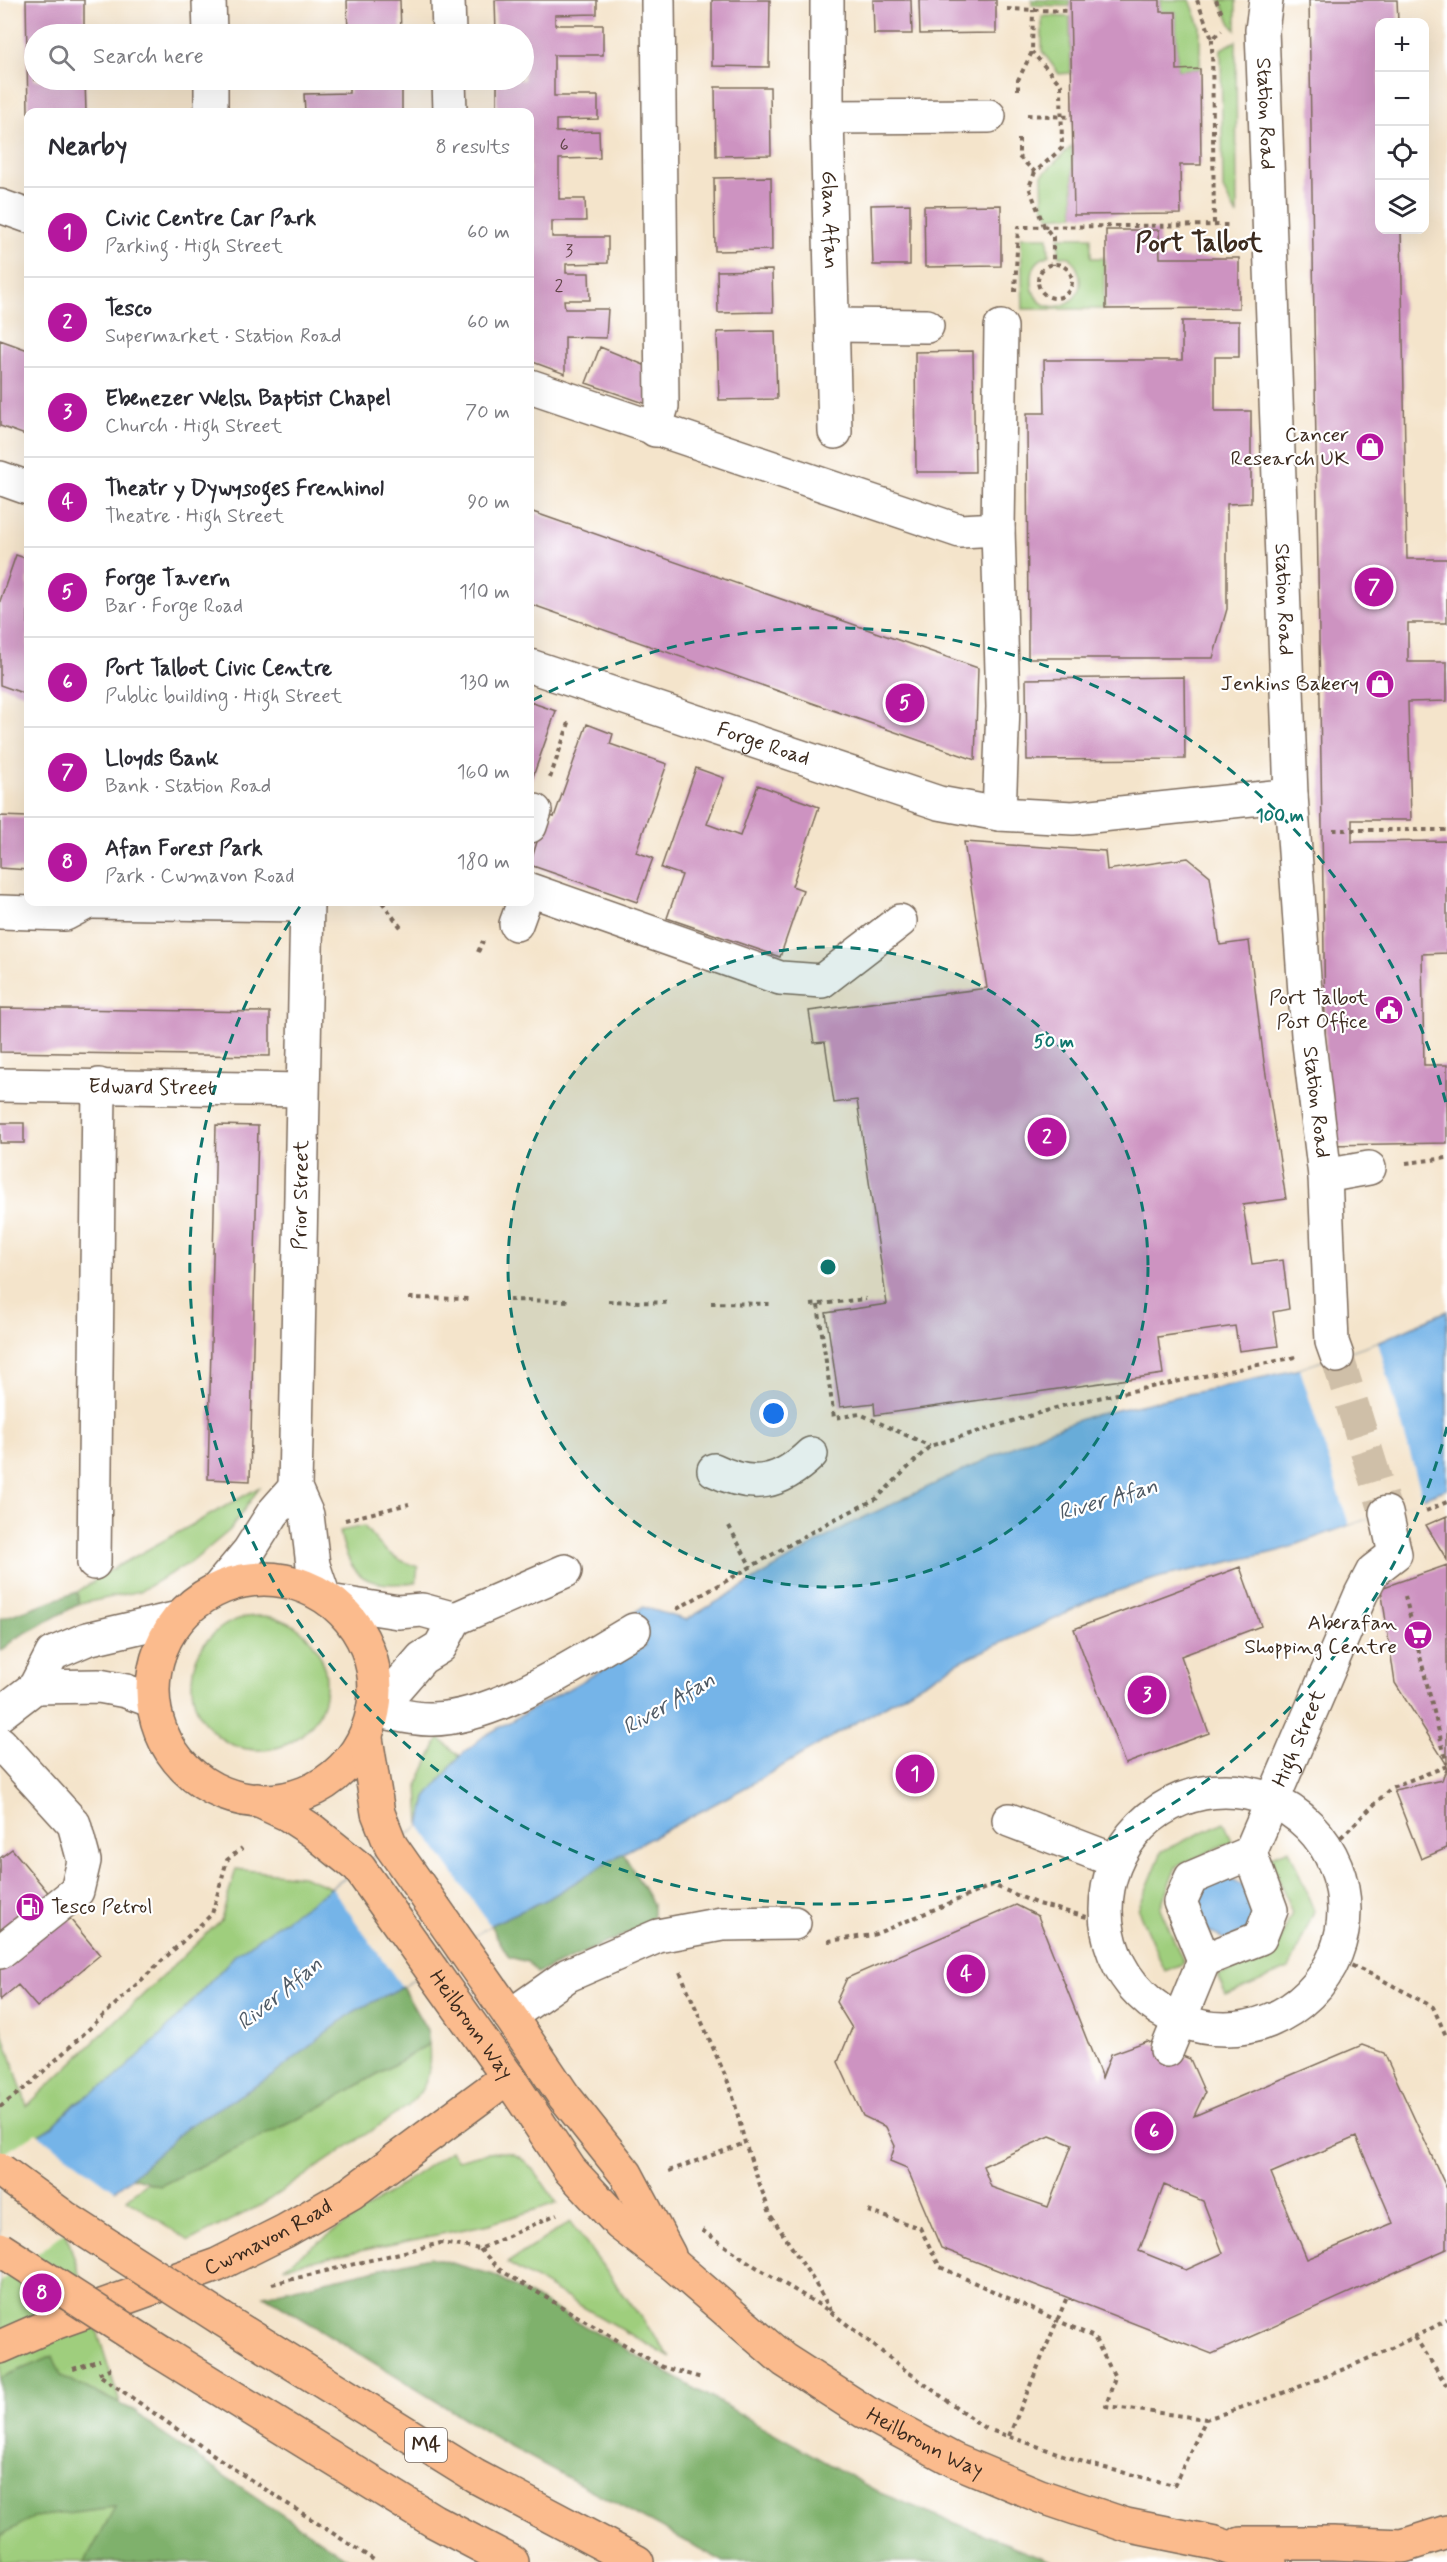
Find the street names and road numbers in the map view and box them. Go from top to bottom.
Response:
street label: Station Road [1249,57,1281,170]
street label: Glan Afan [814,170,845,270]
street label: Station Road [1267,543,1300,656]
street label: Forge Road [713,716,813,773]
street label: Station Road [1295,1045,1337,1159]
street label: Edward Street [88,1072,216,1103]
street label: Prior Street [286,1139,316,1250]
street label: High Street [1266,1685,1333,1791]
street label: Heilbronn Way [422,1965,520,2085]
street label: Cwmavon Road [200,2193,337,2282]
street label: Heilbronn Way [861,2401,987,2485]
road number: M4 [405,2428,447,2462]

